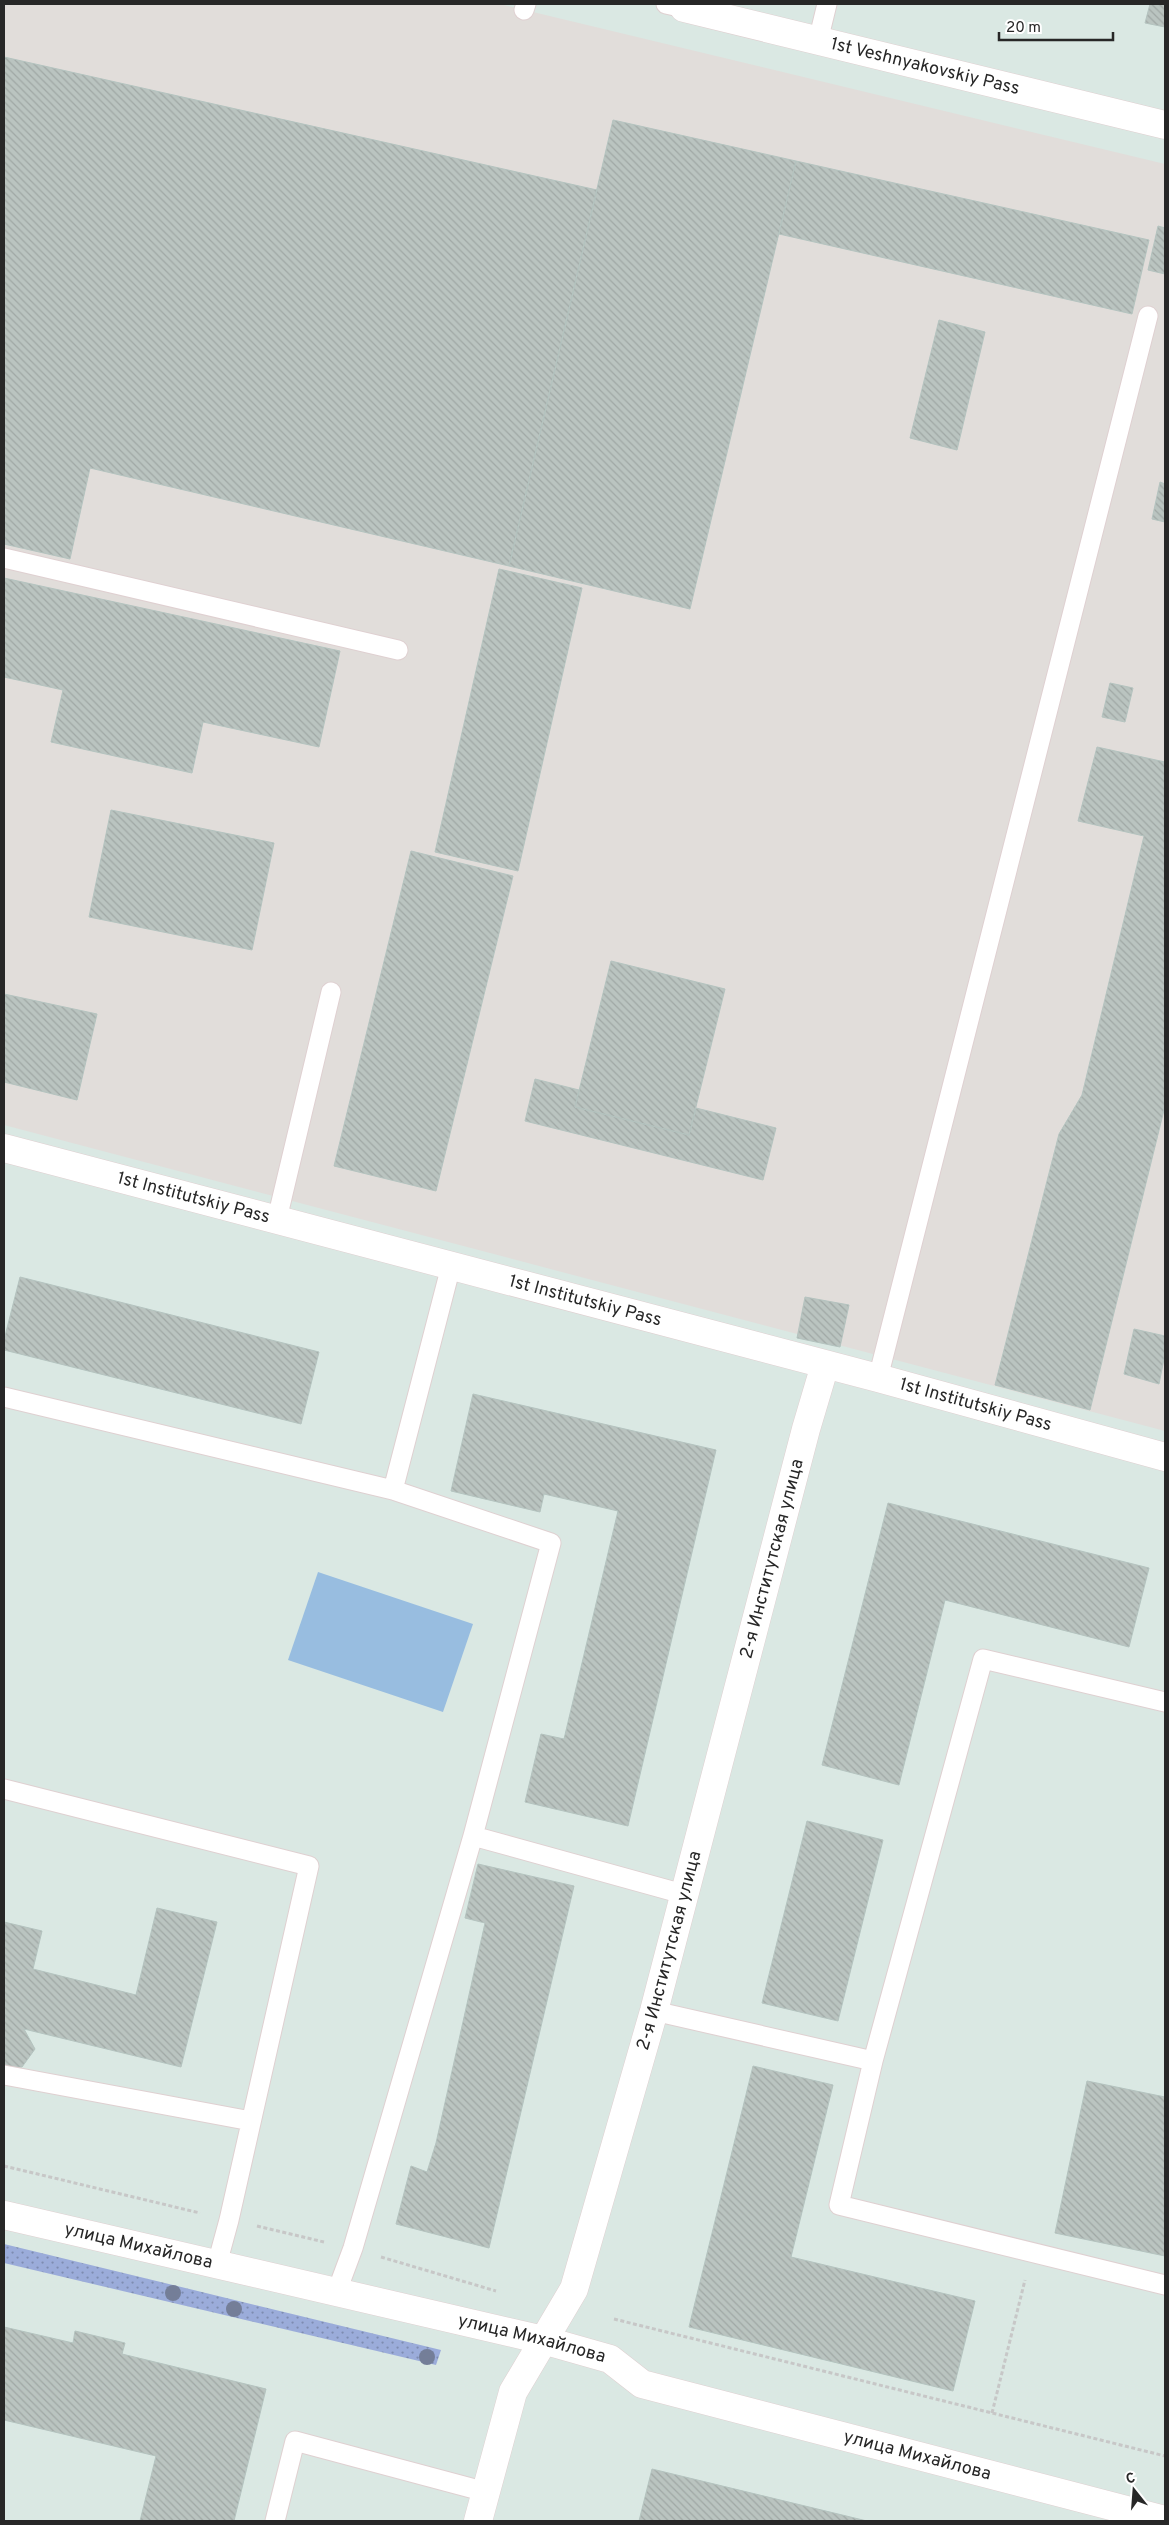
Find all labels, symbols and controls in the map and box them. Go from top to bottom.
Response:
scale bar [999,10,1113,42]
text: 20 m [1006,19,1041,38]
street label: 1st Veshnyakovskiy Pass [828,33,1022,101]
street label: 1st Institutskiy Pass [115,1167,272,1229]
street label: 1st Institutskiy Pass [506,1270,664,1332]
street label: 1st Institutskiy Pass [897,1373,1054,1437]
street label: 2-я Институтская улица [735,1456,809,1661]
street label: 2-я Институтская улица [632,1848,707,2053]
street label: улица Михайлова [62,2218,215,2275]
street label: улица Михайлова [455,2309,608,2369]
street label: улица Михайлова [841,2425,994,2486]
north arrow [1109,2465,1159,2515]
text: С [1124,2470,1137,2488]

